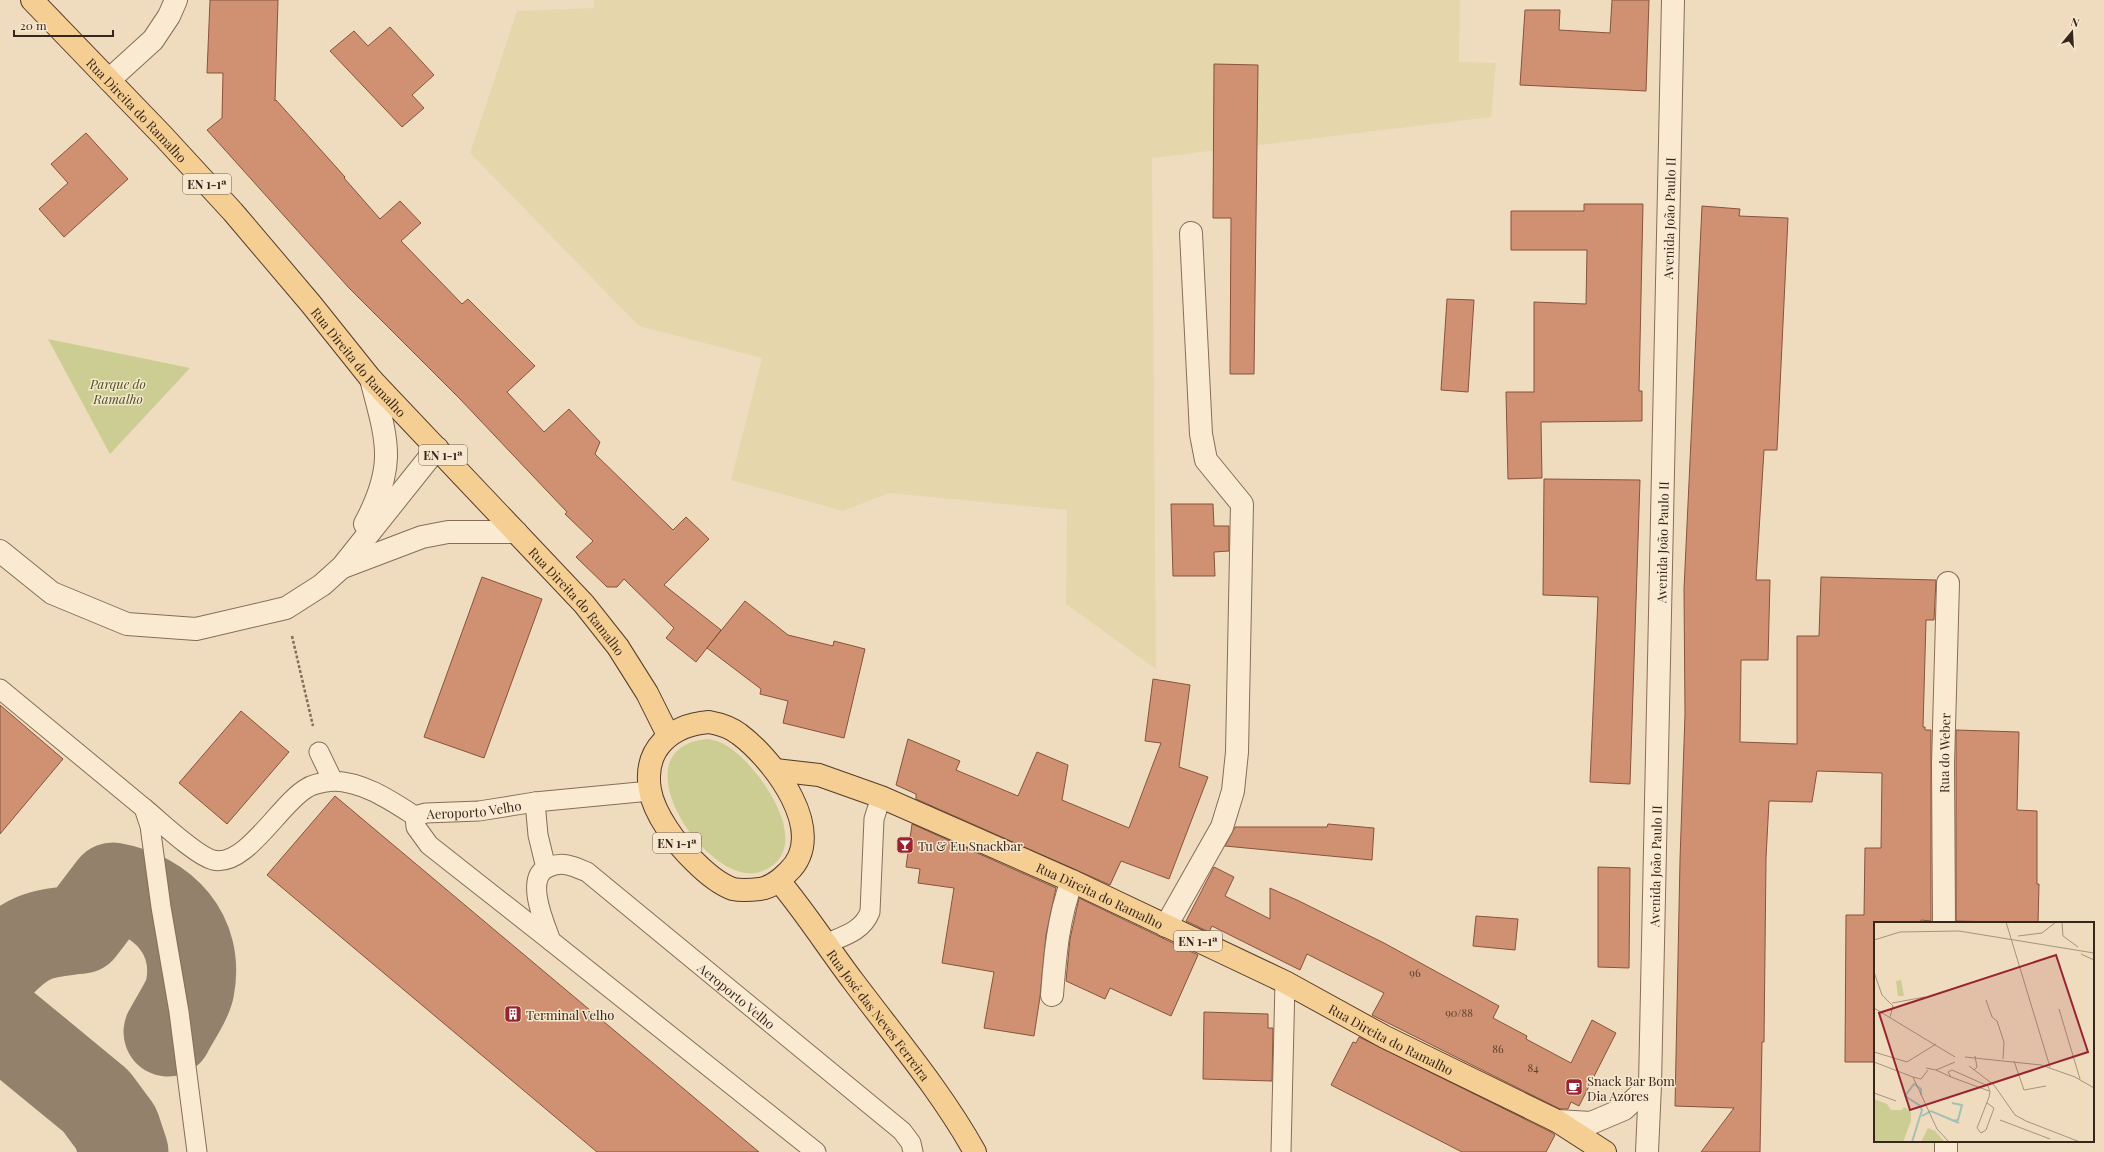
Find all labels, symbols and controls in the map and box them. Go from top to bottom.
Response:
scale bar [14,12,113,38]
north arrow [2052,12,2092,52]
text: N [2069,14,2081,30]
text: 20 m [20,17,47,33]
street label: Rua Direita do Ramalho [83,54,191,165]
street label: Avenida João Paulo II [1659,157,1678,280]
road number: EN 1-1ª [183,174,231,194]
street label: Rua Direita do Ramalho [308,303,410,420]
park label: Parque do Ramalho [89,375,146,407]
road number: EN 1-1ª [419,445,467,465]
street label: Avenida João Paulo II [1652,481,1671,604]
street label: Rua Direita do Ramalho [526,543,629,658]
street label: Rua do Weber [1934,712,1953,793]
street label: Aeroporto Velho [425,796,522,822]
street label: Avenida João Paulo II [1645,805,1664,928]
road number: EN 1-1ª [653,833,701,853]
bar icon: Tu & Eu Snackbar [895,835,915,855]
place label: Tu & Eu Snackbar [918,837,1023,854]
street label: Rua Direita do Ramalho [1034,858,1166,932]
inset map [1874,922,2094,1142]
road number: EN 1-1ª [1174,931,1222,951]
street label: Rua José das Neves Ferreira [824,946,935,1084]
street label: Aeroporto Velho [694,958,779,1032]
house number: 96 [1409,965,1421,980]
street label: Rua Direita do Ramalho [1326,999,1457,1078]
building icon: Terminal Velho [503,1004,523,1024]
house number: 90/88 [1445,1005,1473,1020]
place label: Terminal Velho [526,1006,614,1023]
house number: 86 [1492,1041,1504,1056]
house number: 84 [1527,1060,1539,1075]
place label: Snack Bar Bom Dia Azores [1587,1072,1675,1104]
cafe icon: Snack Bar Bom Dia Azores [1564,1077,1584,1097]

